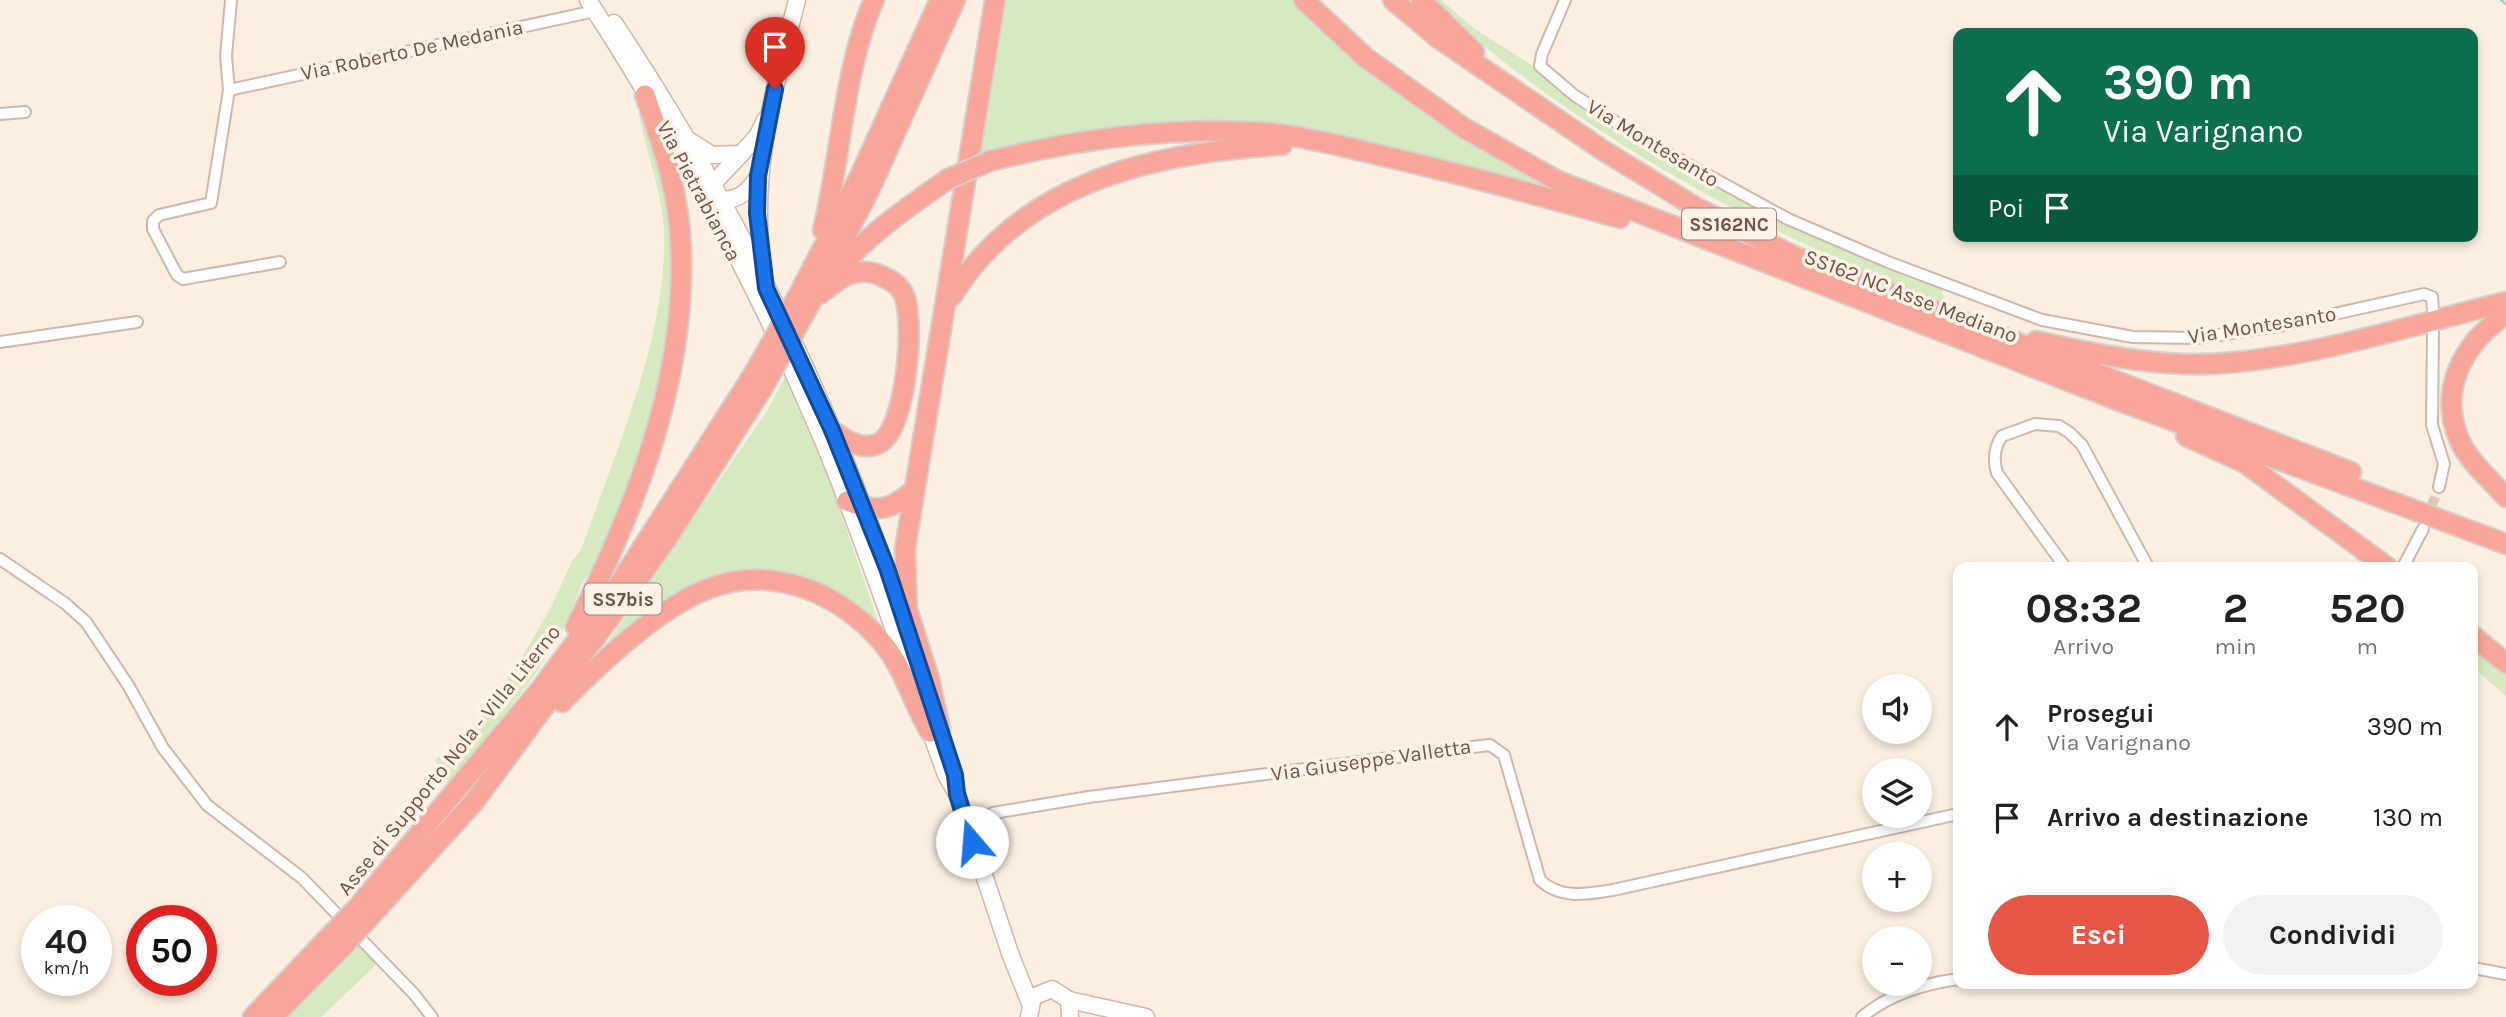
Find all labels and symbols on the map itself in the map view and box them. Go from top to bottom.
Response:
street label: Via Roberto De Medania [299,15,525,85]
pin [745,17,805,89]
street label: Via Montesanto [1583,94,1723,192]
street label: Via Pietrabianca [652,117,746,265]
road number: SS162NC [1682,208,1776,240]
street label: SS162 NC Asse Mediano [1801,244,2021,348]
street label: Via Montesanto [2186,301,2338,349]
road number: SS7bis [584,584,662,614]
street label: Asse di Supporto Nola - Villa Literno [333,620,565,900]
street label: Via Giuseppe Valletta [1269,734,1473,786]
position arrow [935,805,1009,879]
speed limit sign: 50 [126,905,217,996]

